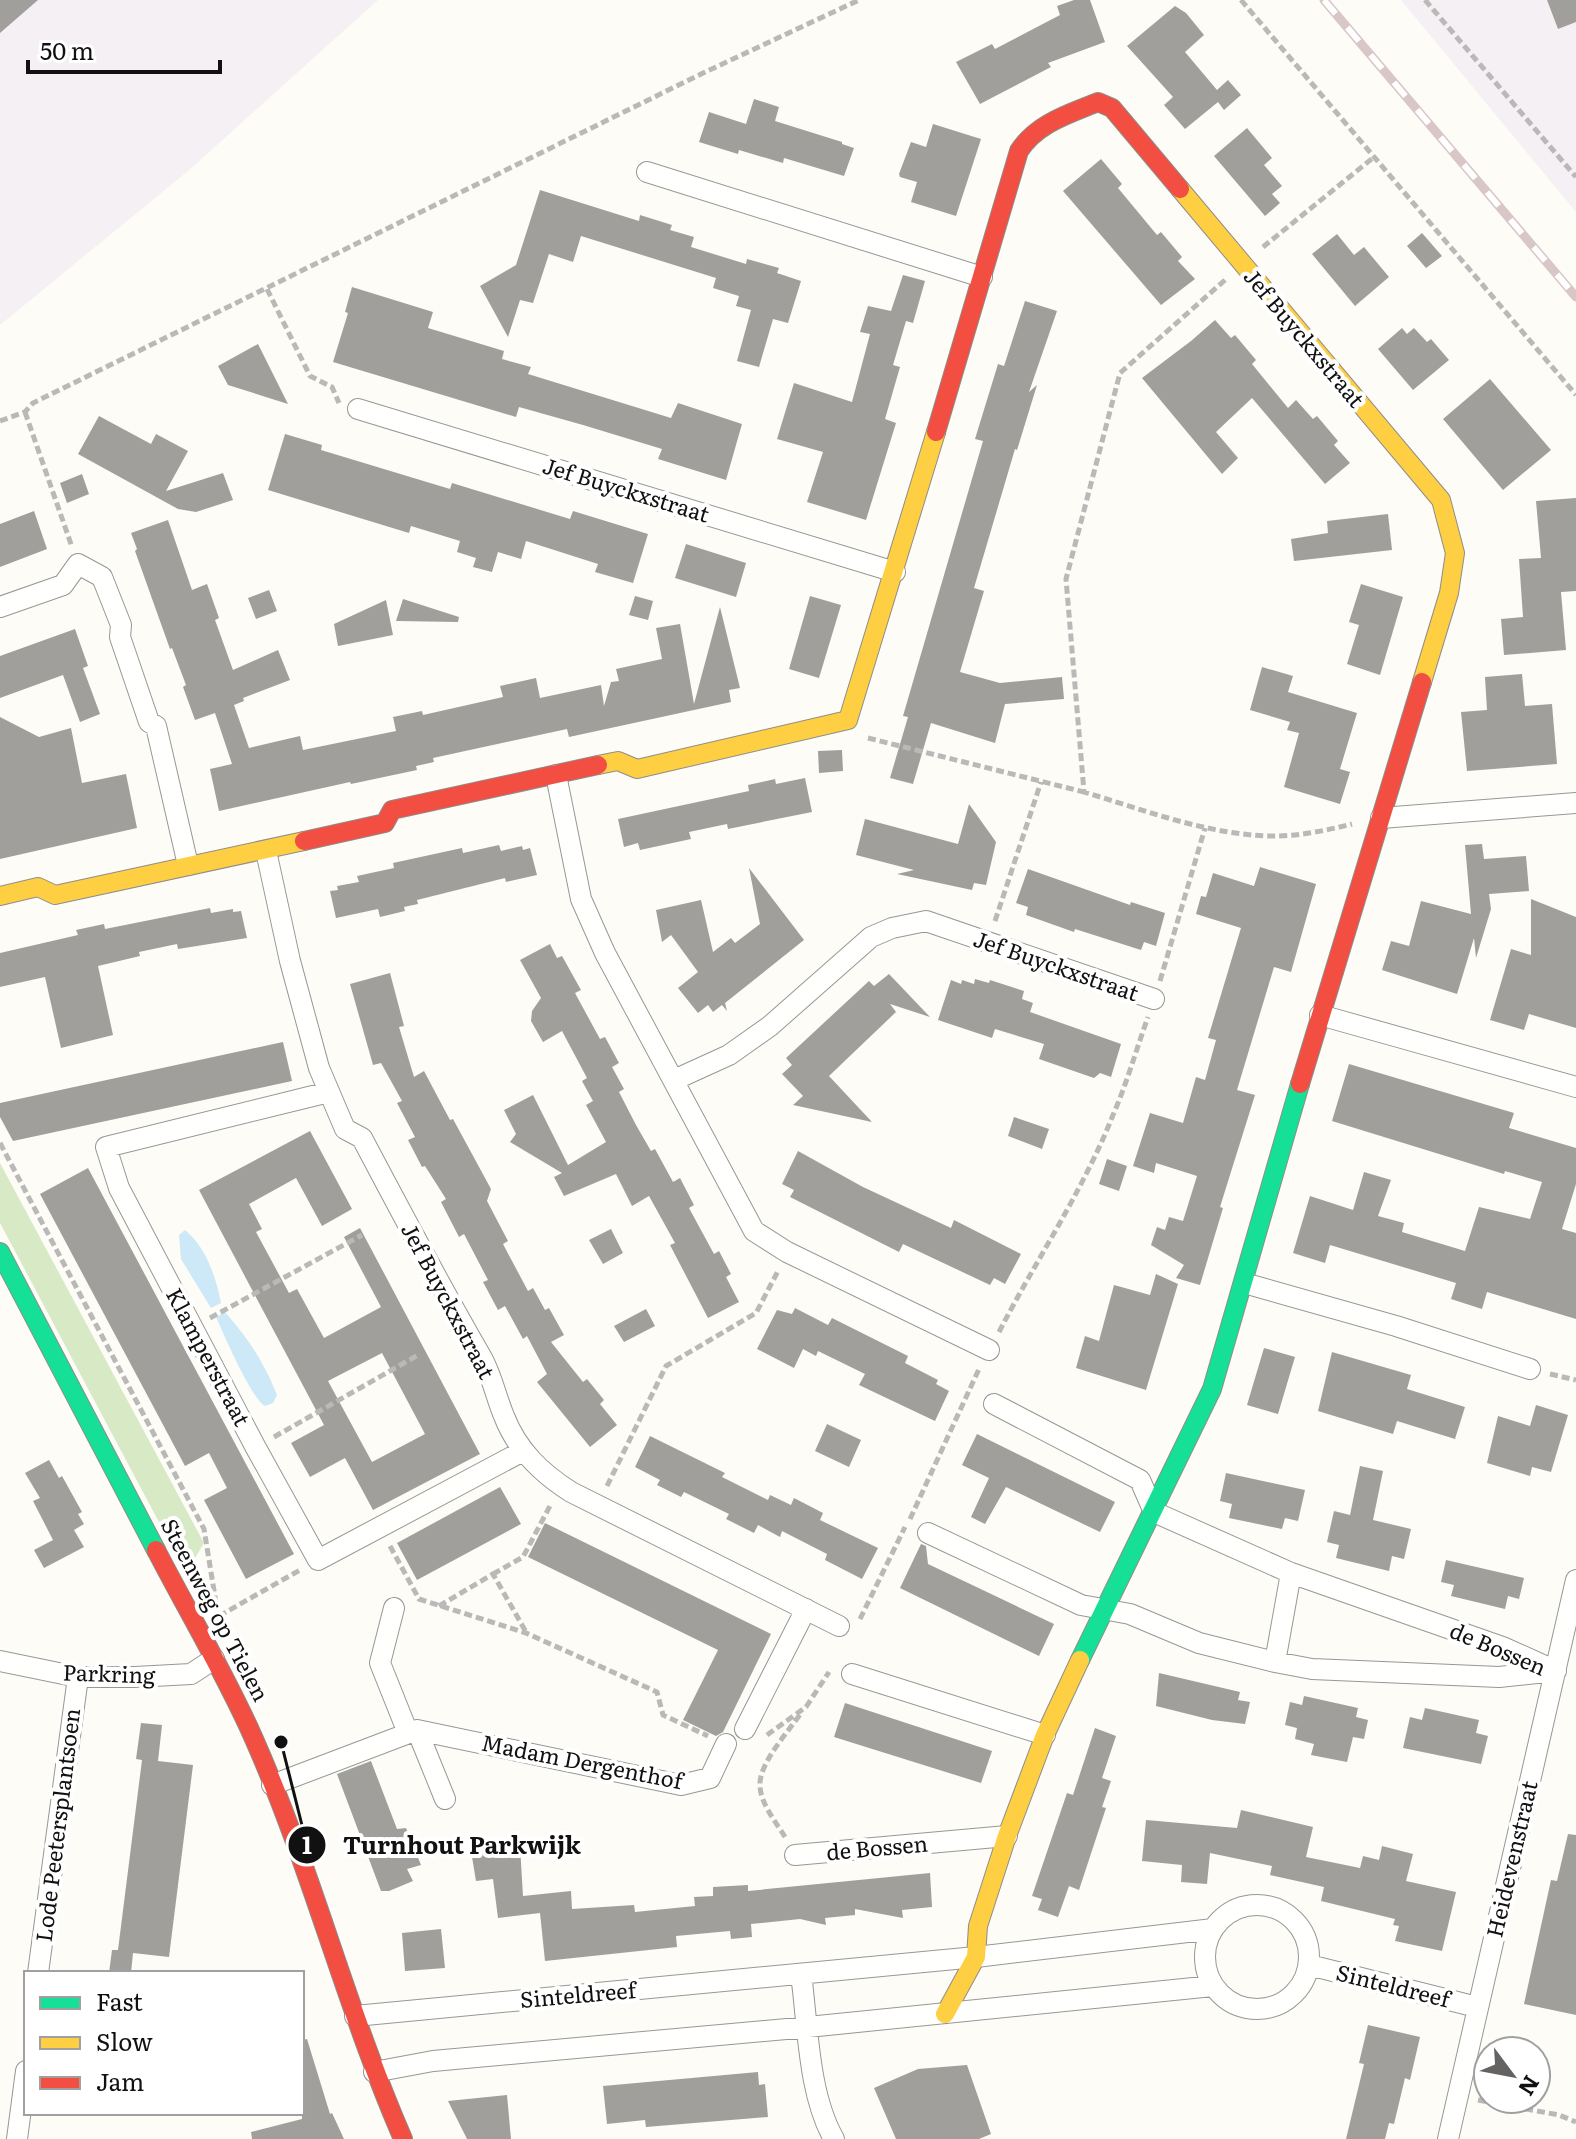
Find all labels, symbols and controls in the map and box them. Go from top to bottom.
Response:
scale bar [28,24,220,74]
text: 50 m [40,32,94,67]
street label: Jef Buyckxstraat [1237,260,1373,414]
street label: Jef Buyckxstraat [539,448,714,530]
street label: Jef Buyckxstraat [969,921,1144,1008]
street label: Jef Buyckxstraat [394,1216,505,1384]
street label: Klamperstraat [159,1281,260,1431]
street label: Steenweg op Tielen [154,1512,278,1707]
street label: de Bossen [1445,1613,1552,1683]
street label: Parkring [62,1654,157,1691]
street label: Lode Peetersplantsoen [26,1706,87,1944]
street label: Madam Dergenthof [479,1725,687,1796]
street label: Heidevenstraat [1476,1777,1545,1940]
callout: Turnhout Parkwijk [287,1821,597,1869]
text: 1 [302,1826,312,1861]
text: Turnhout Parkwijk [343,1826,582,1861]
street label: de Bossen [825,1826,929,1867]
street label: Sinteldreef [1333,1954,1455,2015]
legend [24,1971,304,2115]
street label: Sinteldreef [519,1972,639,2015]
text: Fast [96,1983,143,2018]
text: Slow [96,2023,153,2058]
north arrow [1472,2035,1552,2115]
text: Jam [96,2063,144,2098]
text: N [1511,2070,1549,2103]

